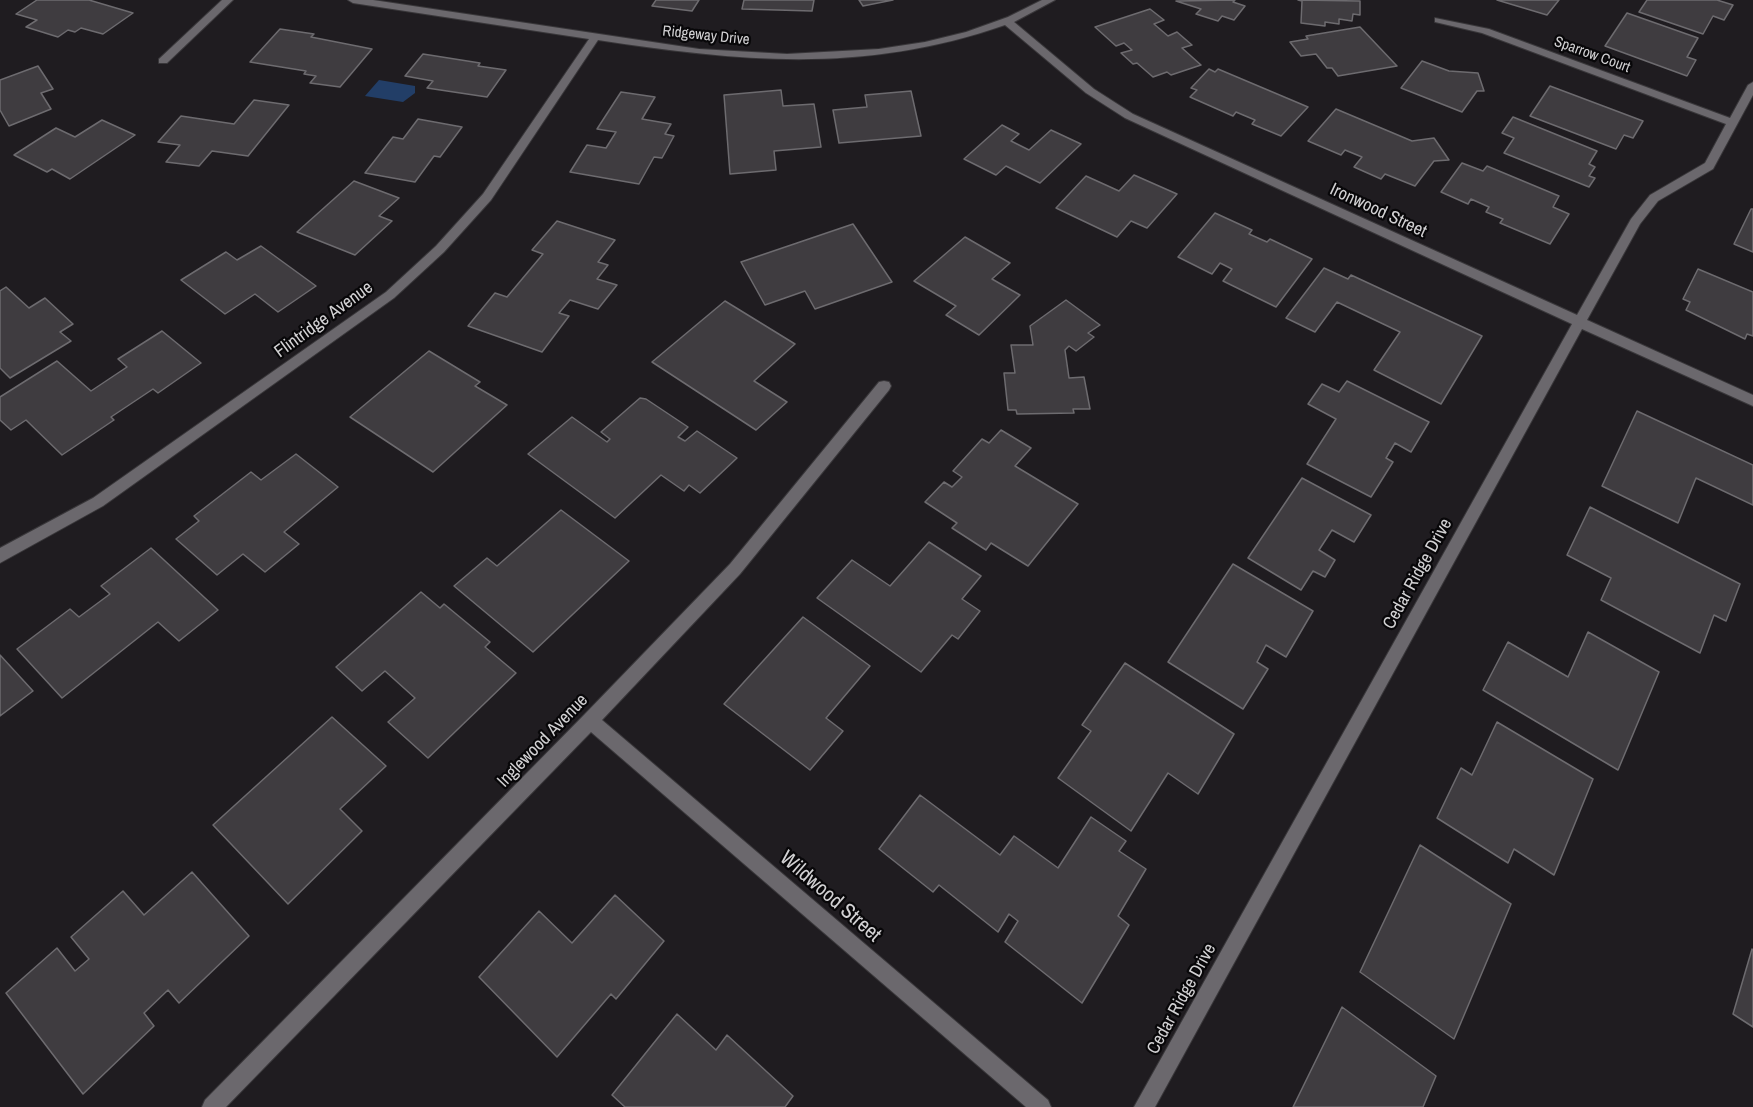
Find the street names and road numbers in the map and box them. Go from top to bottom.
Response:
street label: Ridgeway Drive [662,22,750,50]
street label: Sparrow Court [1552,33,1632,77]
street label: Ironwood Street [1326,179,1430,243]
street label: Flintridge Avenue [271,277,377,363]
street label: Cedar Ridge Drive [1379,515,1457,633]
street label: Inglewood Avenue [493,690,593,792]
street label: Wildwood Street [774,846,886,948]
street label: Cedar Ridge Drive [1143,940,1221,1058]

